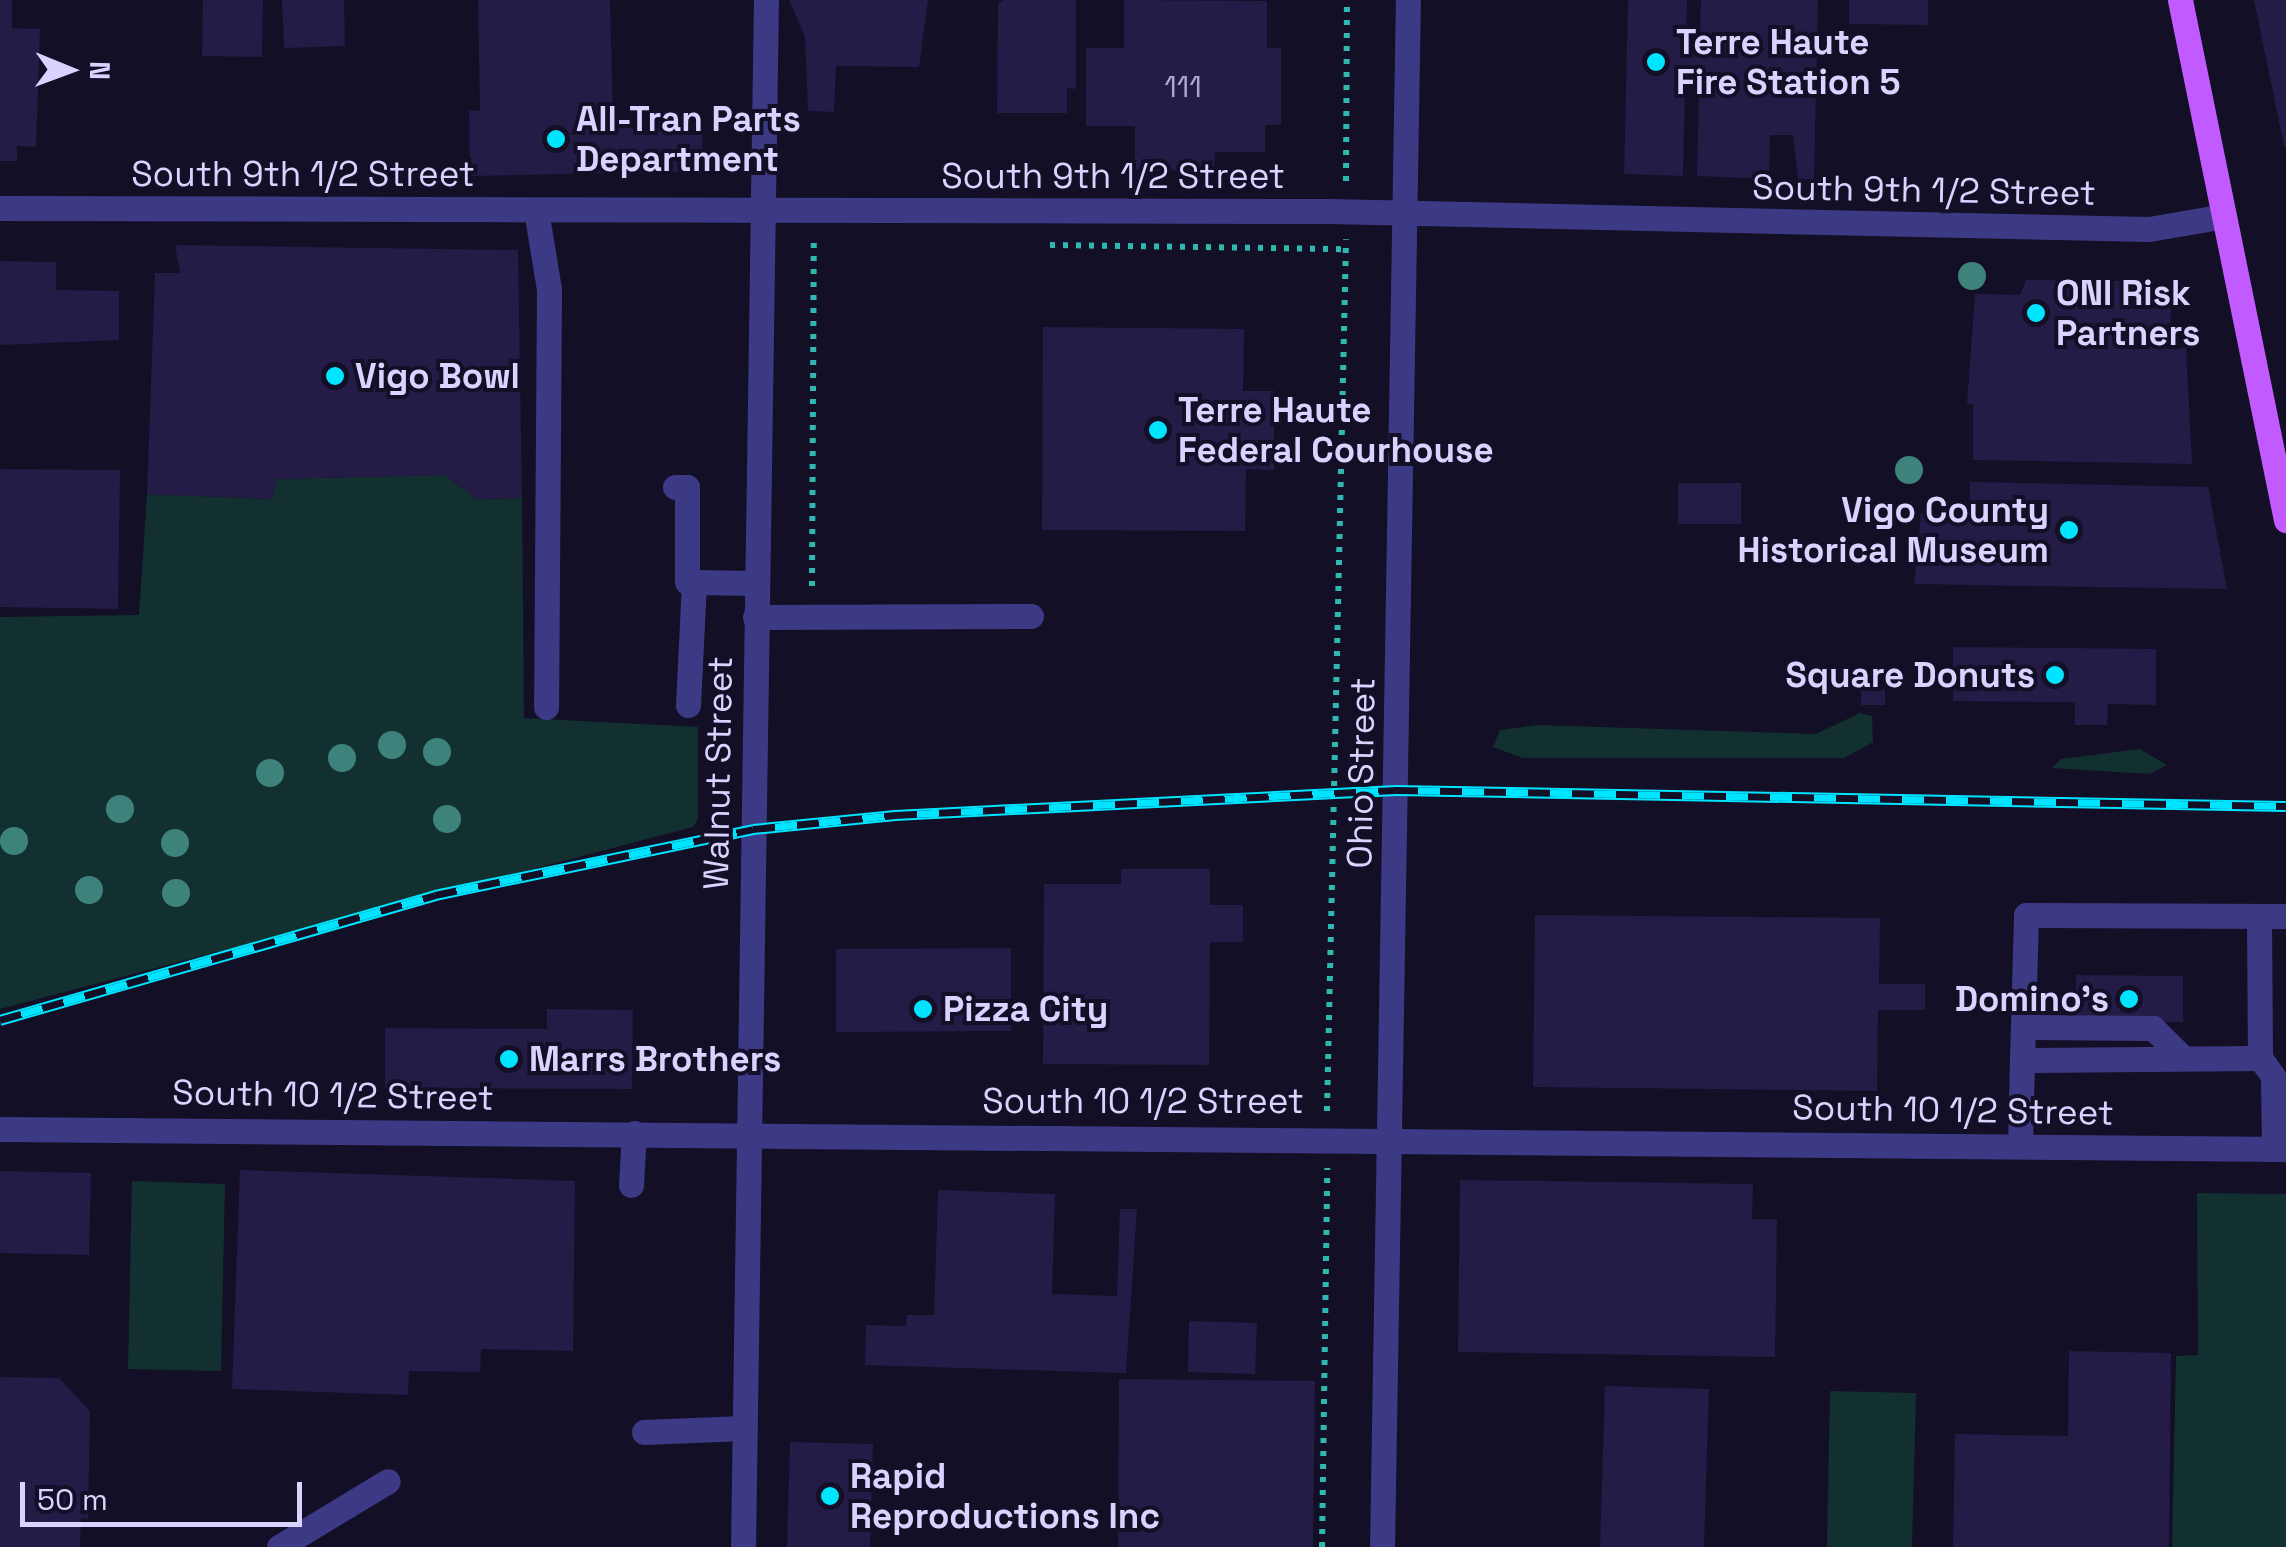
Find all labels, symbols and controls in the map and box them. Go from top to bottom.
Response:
north arrow [20,20,120,120]
place label: Terre Haute Fire Station 5 [1676,21,1901,103]
marker: Terre Haute Fire Station 5 [1645,51,1667,73]
text: N [82,61,118,80]
house number: 111 [1164,69,1202,105]
place label: All-Tran Parts Department [576,98,801,180]
marker: All-Tran Parts Department [545,128,567,150]
street label: South 9th 1/2 Street [131,153,475,195]
street label: South 9th 1/2 Street [941,155,1285,197]
street label: South 9th 1/2 Street [1752,166,2096,214]
place label: ONI Risk Partners [2056,272,2200,354]
marker: ONI Risk Partners [2025,302,2047,324]
place label: Vigo Bowl [355,355,520,397]
marker: Vigo Bowl [324,365,346,387]
place label: Terre Haute Federal Courhouse [1178,389,1494,471]
marker: Terre Haute Federal Courhouse [1147,419,1169,441]
place label: Vigo County Historical Museum [1737,489,2049,571]
marker: Vigo County Historical Museum [2058,519,2080,541]
place label: Square Donuts [1785,654,2035,696]
street label: Walnut Street [695,656,741,890]
marker: Square Donuts [2044,664,2066,686]
street label: Ohio Street [1338,677,1384,869]
place label: Domino's [1955,978,2109,1020]
place label: Pizza City [943,988,1108,1030]
marker: Domino's [2118,988,2140,1010]
marker: Pizza City [912,998,934,1020]
place label: Marrs Brothers [529,1038,781,1080]
marker: Marrs Brothers [498,1048,520,1070]
street label: South 10 1/2 Street [172,1071,494,1119]
street label: South 10 1/2 Street [982,1080,1304,1122]
street label: South 10 1/2 Street [1792,1086,2114,1134]
place label: Rapid Reproductions Inc [850,1455,1160,1537]
scale bar [25,1462,308,1524]
text: 50 m [37,1480,108,1519]
marker: Rapid Reproductions Inc [819,1485,841,1507]

